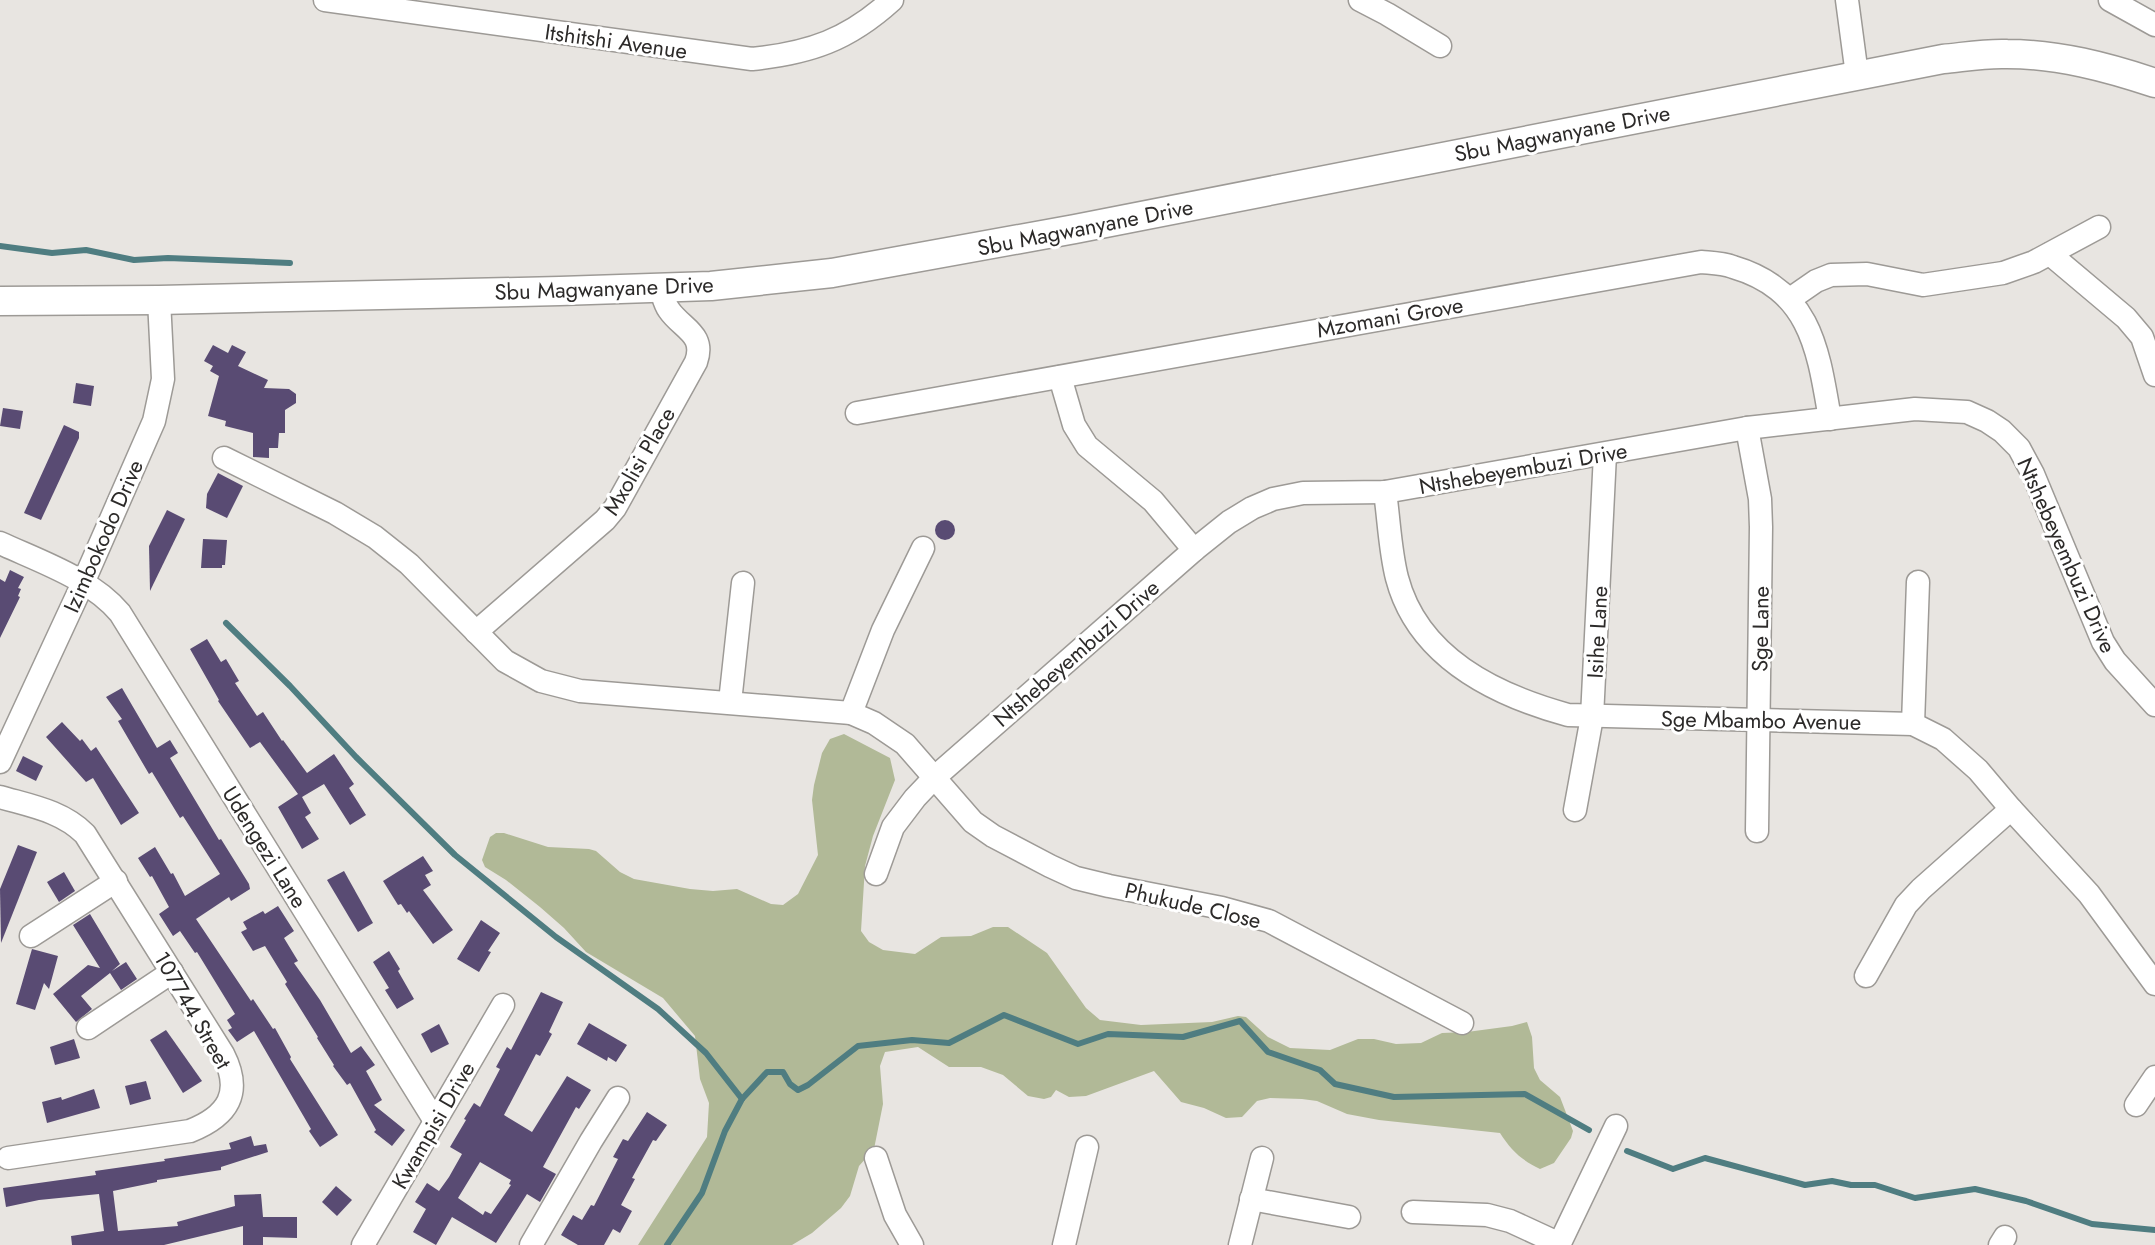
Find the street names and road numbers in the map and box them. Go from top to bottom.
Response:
street label: Itshitshi Avenue [543,15,689,67]
street label: Sbu Magwanyane Drive [1451,96,1673,170]
street label: Sbu Magwanyane Drive [974,190,1196,264]
street label: Sbu Magwanyane Drive [494,268,714,308]
street label: Mzomani Grove [1314,288,1466,346]
street label: Mxolisi Place [595,401,683,521]
street label: Ntshebeyembuzi Drive [1416,434,1630,502]
street label: Ntshebeyembuzi Drive [2009,452,2125,658]
street label: Izimbokodo Drive [55,454,151,618]
street label: Ntshebeyembuzi Drive [986,572,1166,734]
street label: Isihe Lane [1579,585,1615,679]
street label: Sge Lane [1743,586,1777,672]
street label: Sge Mbambo Avenue [1661,702,1861,738]
street label: Udengezi Lane [215,780,315,914]
street label: Phukude Close [1122,874,1264,936]
street label: 107744 Street [146,945,240,1075]
street label: Kwampisi Drive [384,1055,482,1195]

